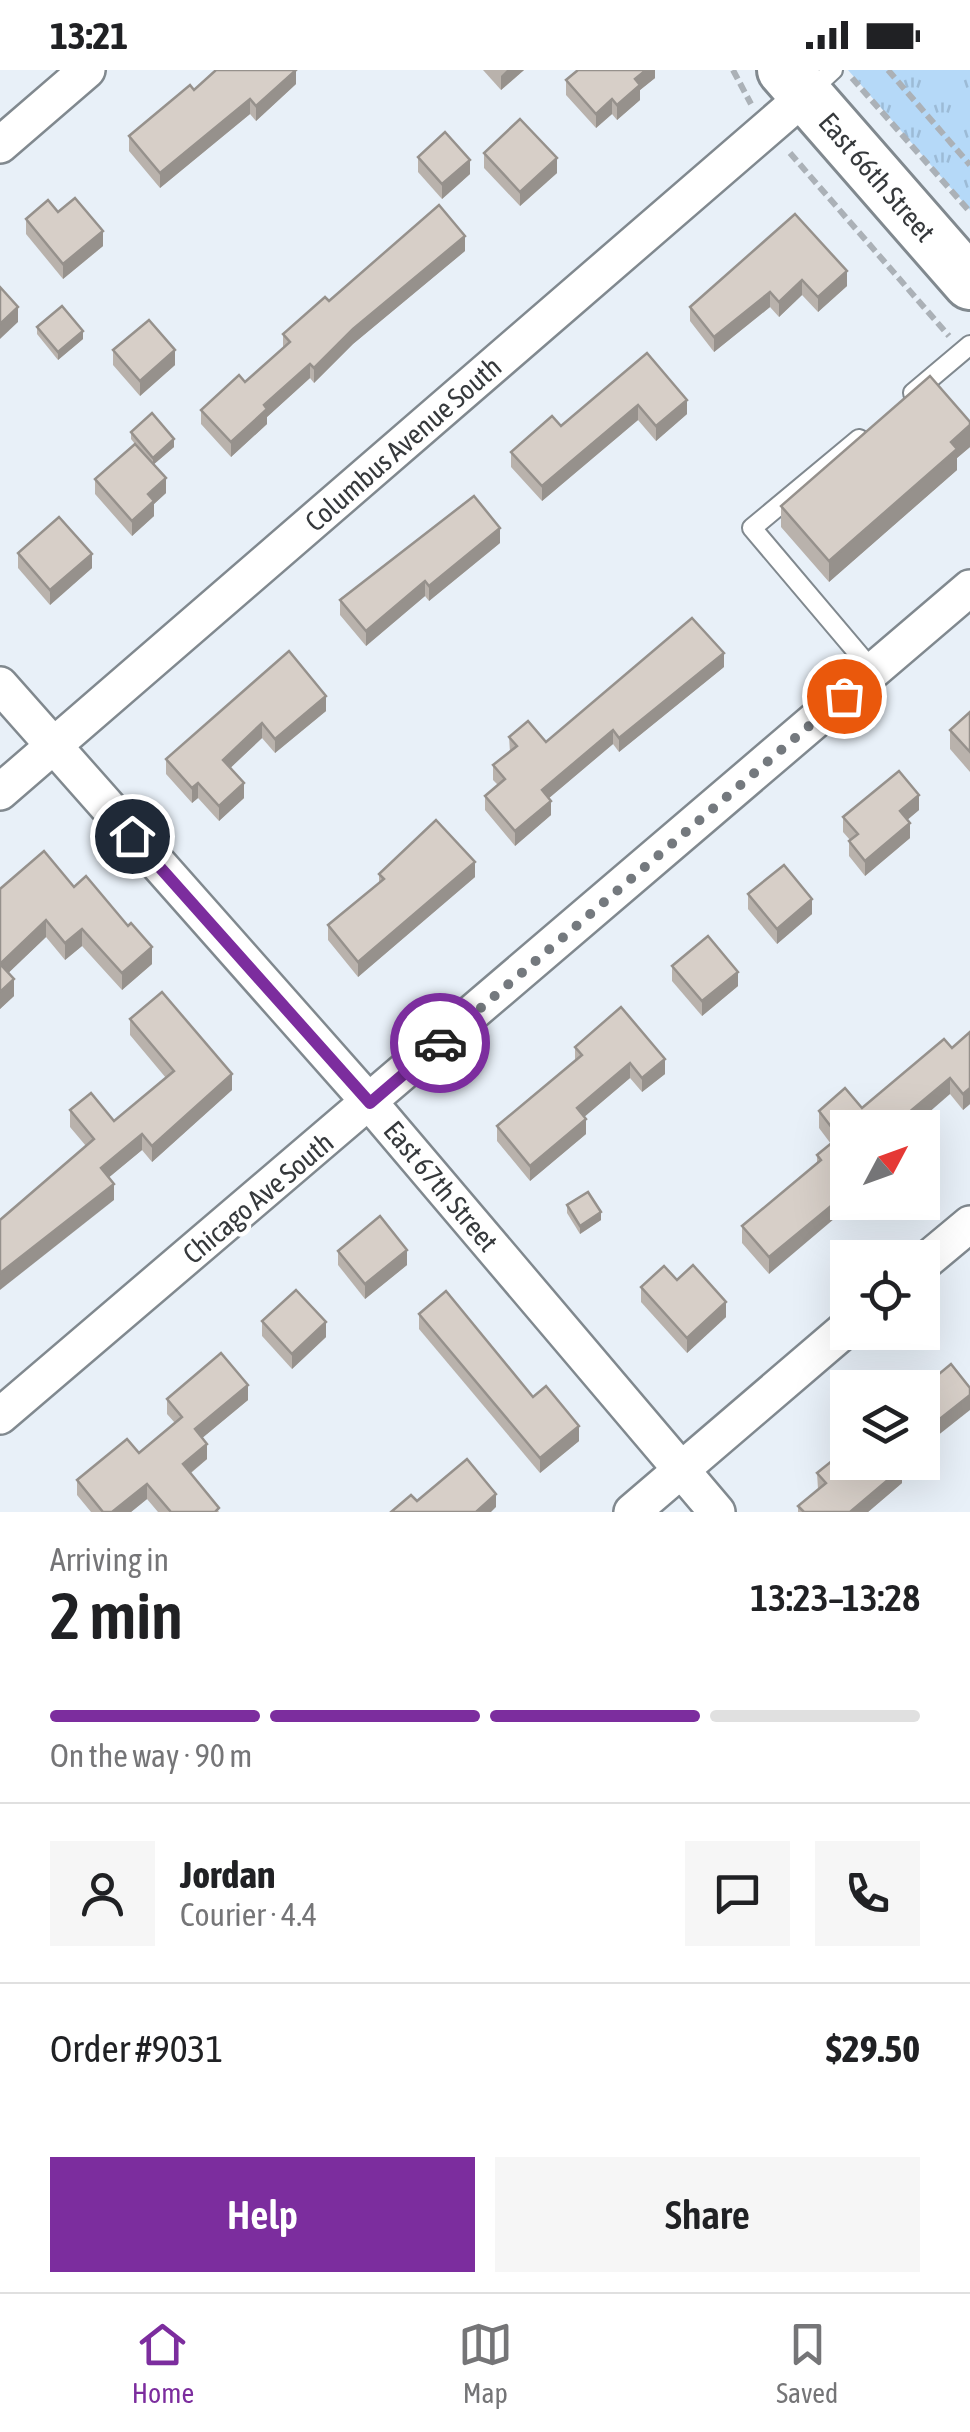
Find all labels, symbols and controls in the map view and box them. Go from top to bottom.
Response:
text: 13:21 [50,14,128,57]
street label: East 66th Street [812,106,942,248]
street label: Columbus Avenue South [299,350,507,538]
pin [802,654,887,739]
icon: bag [817,669,872,724]
pin [90,794,175,879]
icon: home [105,809,160,864]
courier [390,993,490,1093]
icon: car [413,1016,468,1071]
north arrow [830,1110,940,1220]
map controls [830,1110,940,1480]
street label: East 67th Street [377,1114,505,1258]
street label: Chicago Ave South [176,1126,340,1270]
button: locate [830,1240,940,1350]
button: layers [830,1370,940,1480]
text: Arriving in [50,1541,169,1578]
text: 13:23–13:28 [750,1576,920,1619]
text: 2 min [50,1578,183,1653]
text: On the way · 90 m [50,1737,252,1774]
button: person [50,1841,155,1946]
button: chat [685,1841,790,1946]
button: phone [815,1841,920,1946]
text: Jordan [180,1853,275,1896]
text: Courier · 4.4 [180,1896,317,1933]
text: Order #9031 [50,2027,223,2070]
text: $29.50 [826,2027,920,2070]
button: Help [50,2157,475,2272]
button: Share [495,2157,920,2272]
tab: Home [132,2317,194,2409]
tab: Map [458,2317,513,2409]
tab: Saved [776,2317,838,2409]

